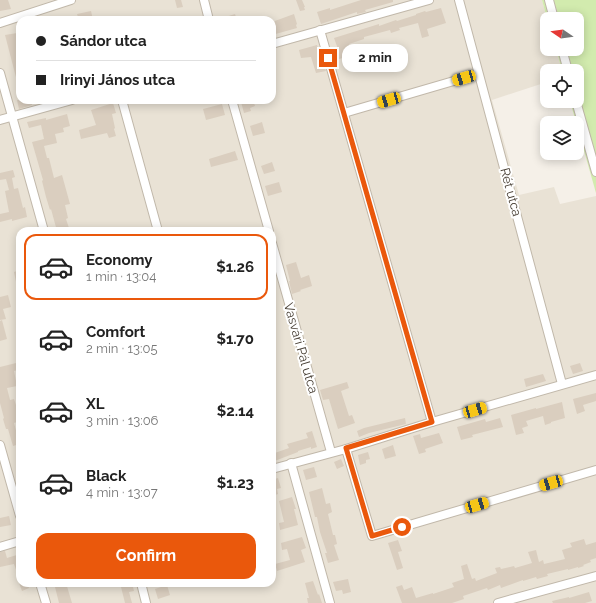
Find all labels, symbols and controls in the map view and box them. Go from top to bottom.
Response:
north arrow [540,12,584,56]
map controls [540,12,584,160]
text: Sándor utca [60,32,147,50]
callout: 2 min [342,44,408,72]
route end [319,49,337,67]
text: 2 min [358,50,392,65]
button: locate [540,64,584,108]
car [451,69,477,87]
text: Irinyi János utca [60,71,175,89]
car [376,91,402,109]
button: layers [540,116,584,160]
street label: Rét utca [497,166,525,218]
icon: car [38,249,74,285]
text: Economy [86,251,153,269]
text: $1.26 [216,258,254,276]
text: 1 min · 13:04 [86,269,156,284]
street label: Vasvári Pál utca [281,301,321,395]
icon: car [38,321,74,357]
text: Comfort [86,323,145,341]
text: $1.70 [216,330,254,348]
text: 2 min · 13:05 [86,341,158,356]
icon: car [38,393,74,429]
text: XL [86,395,104,413]
car [462,401,488,419]
text: $2.14 [217,402,254,420]
text: 3 min · 13:06 [86,413,158,428]
icon: car [38,465,74,501]
text: Black [86,467,126,485]
text: $1.23 [217,474,254,492]
car [538,474,564,492]
text: 4 min · 13:07 [86,485,158,500]
car [464,496,490,514]
route start [393,518,411,536]
button: Confirm [36,533,256,579]

